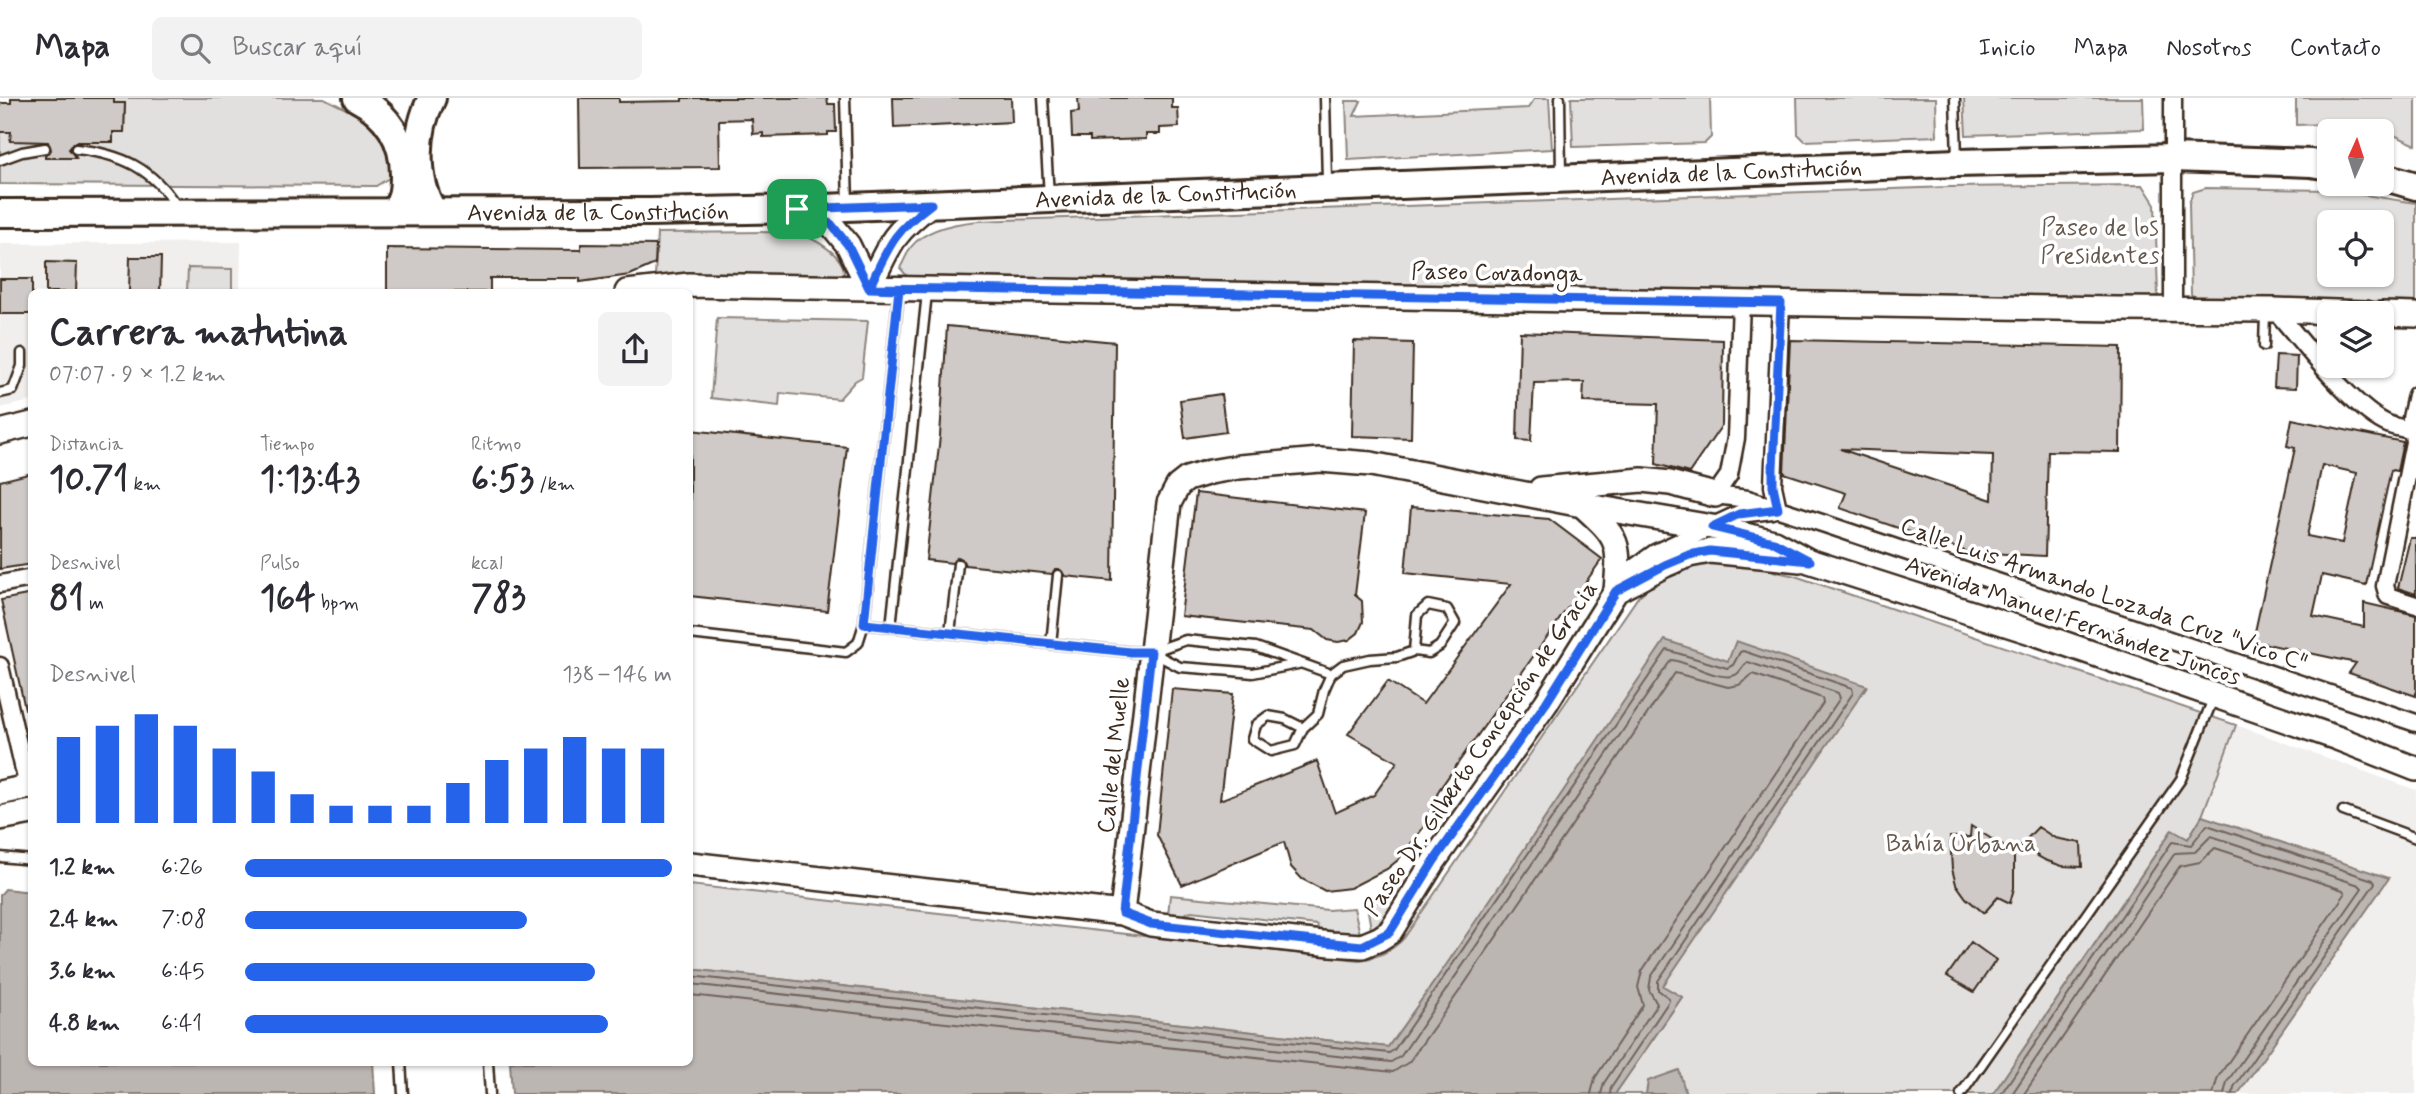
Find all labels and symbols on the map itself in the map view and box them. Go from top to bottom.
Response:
north arrow [2317,119,2394,196]
street label: Avenida de la Constitución [1600,153,1863,194]
street label: Avenida de la Constitución [1034,175,1297,217]
pin [767,179,827,239]
street label: Avenida de la Constitución [467,196,729,229]
park label: Paseo de los Presidentes [2041,213,2160,272]
street label: Paseo Covadonga [1411,257,1584,293]
street label: Calle Luis Armando Lozada Cruz "Vico C" [1896,511,2311,680]
street label: Avenida Manuel Fernández Juncos [1901,549,2245,694]
street label: Paseo Dr. Gilberto Concepción de Gracia [1357,575,1605,923]
street label: Calle del Muelle [1091,675,1138,835]
park label: Bahía Urbana [1886,829,2036,860]

